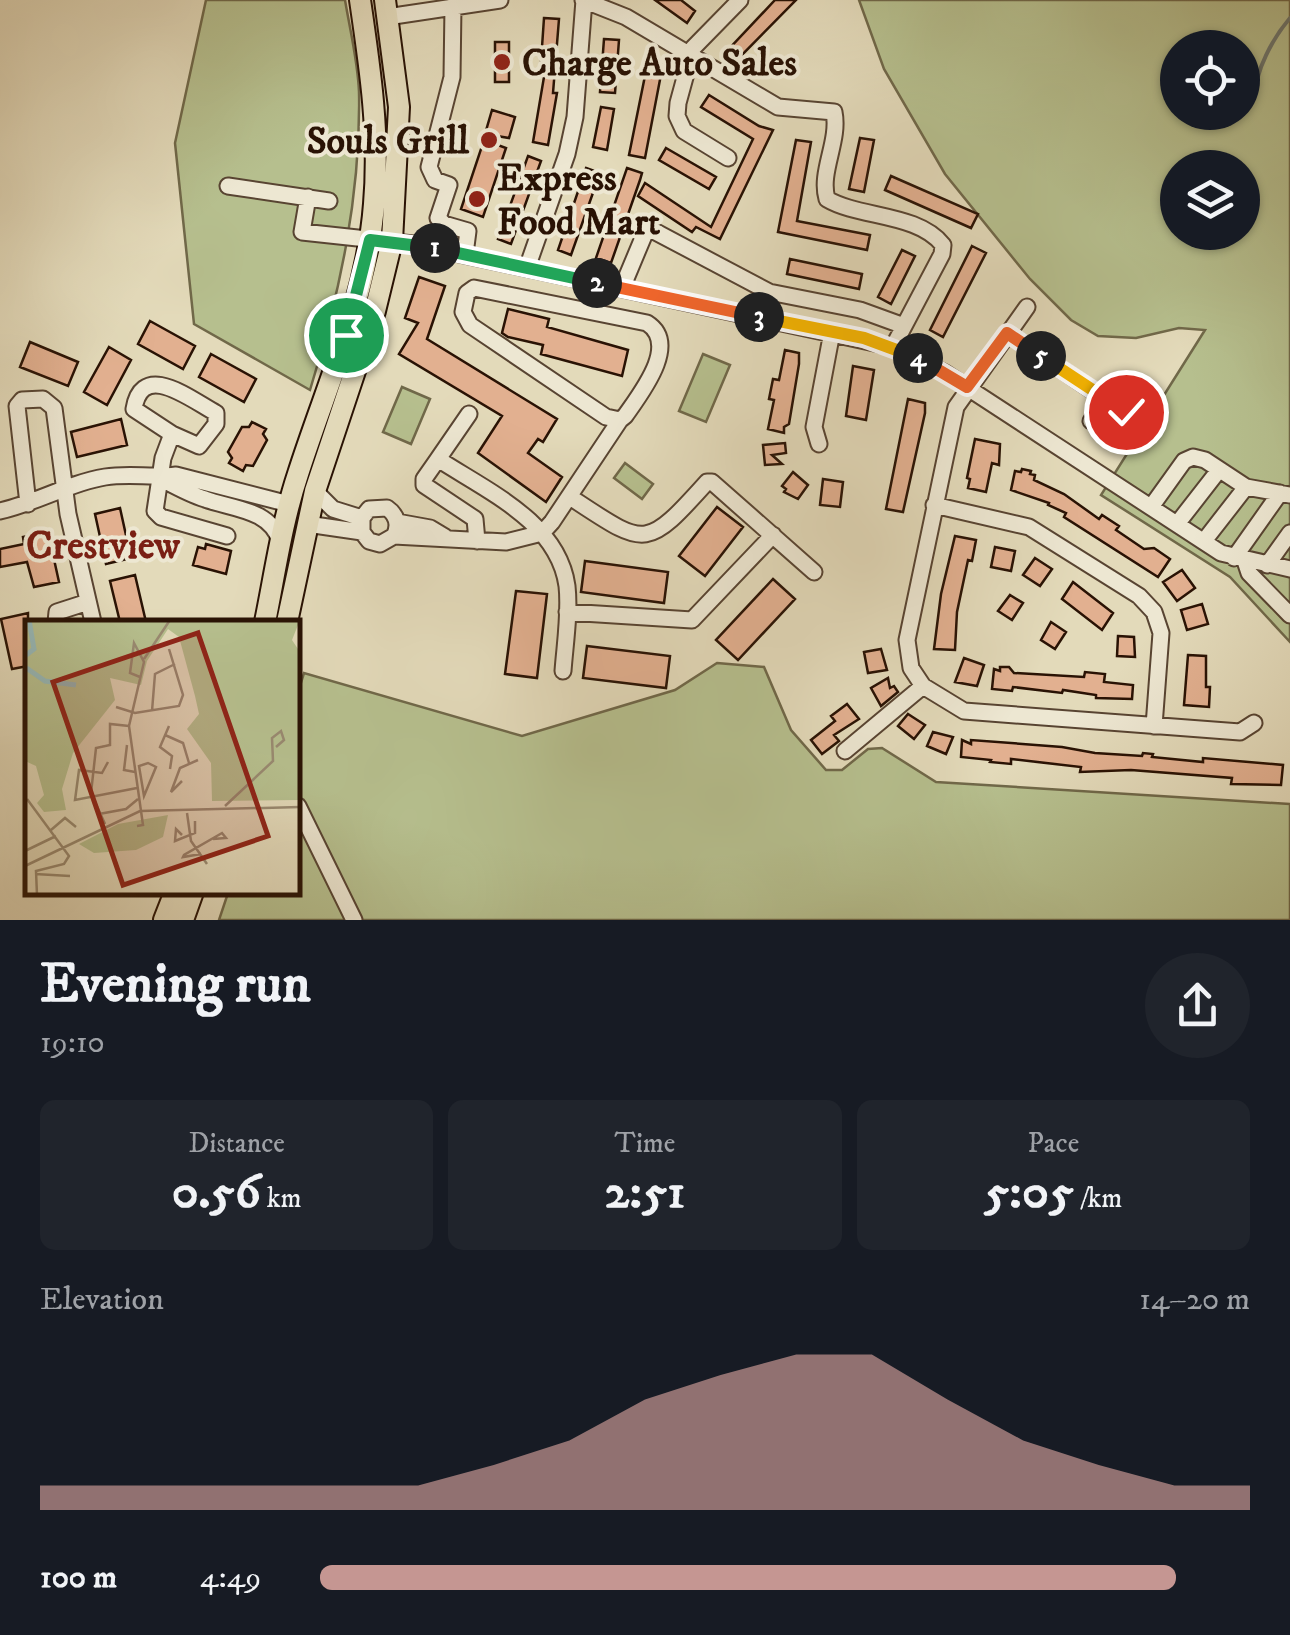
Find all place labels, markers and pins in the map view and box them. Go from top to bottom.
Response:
place label: Charge Auto Sales [522,40,797,88]
marker: Charge Auto Sales [491,51,513,73]
place label: Souls Grill [307,118,470,166]
marker: Souls Grill [478,129,500,151]
place label: Express Food Mart [497,155,660,247]
marker: Express Food Mart [466,188,488,210]
pin: 1 [410,223,460,273]
pin: 2 [572,258,622,308]
pin: 3 [734,292,784,342]
pin [304,293,389,378]
pin: 5 [1016,331,1066,381]
pin: 4 [893,333,943,383]
pin [1084,370,1169,455]

